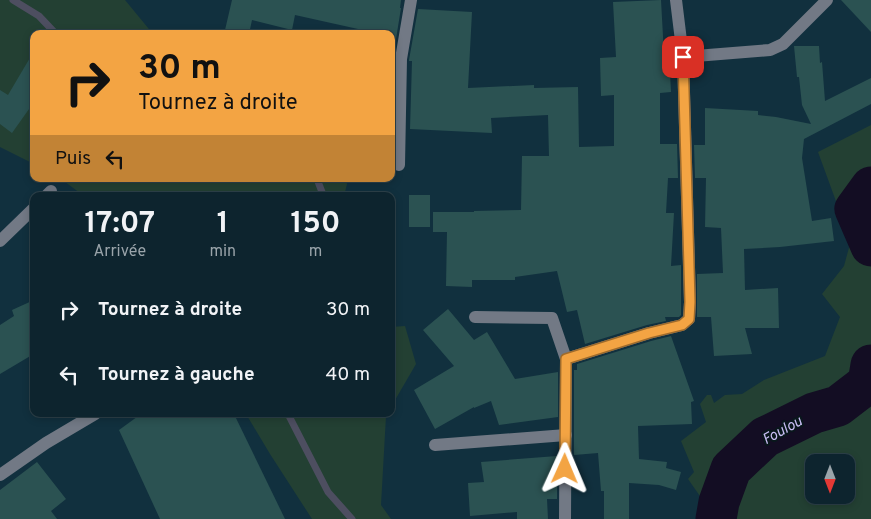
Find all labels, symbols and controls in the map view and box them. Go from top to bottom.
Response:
pin [662,36,704,78]
icon: arrive [669,43,697,71]
text: 30 m [138,47,221,91]
icon: right [55,50,120,115]
text: Tournez à droite [138,90,298,117]
icon: left [101,145,129,173]
text: Puis [55,147,91,171]
text: 17:07 [84,206,155,243]
text: 1 [217,206,229,243]
text: 150 [291,206,341,243]
text: Arrivée [93,242,146,262]
text: min [210,242,236,262]
text: m [309,242,322,262]
icon: right [55,296,83,324]
text: Tournez à droite [98,298,242,322]
text: 30 m [326,298,370,322]
icon: left [55,361,83,389]
text: Tournez à gauche [98,363,255,387]
text: 40 m [325,363,370,387]
water label: Foulou [759,412,807,450]
position arrow [538,442,590,494]
north arrow [805,454,855,504]
map controls [805,454,855,504]

